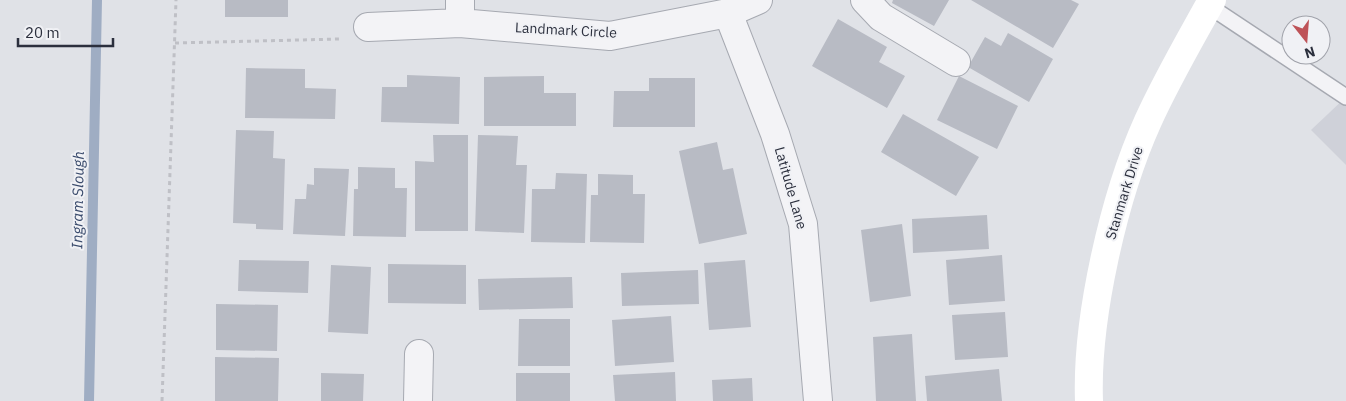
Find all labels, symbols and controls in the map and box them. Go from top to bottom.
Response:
scale bar [18,15,112,47]
north arrow [1281,15,1331,65]
street label: Landmark Circle [515,18,618,42]
text: 20 m [25,23,60,42]
text: N [1302,42,1317,63]
street label: Stanmark Drive [1101,144,1147,242]
street label: Latitude Lane [771,145,811,232]
water label: Ingram Slough [67,151,88,249]

